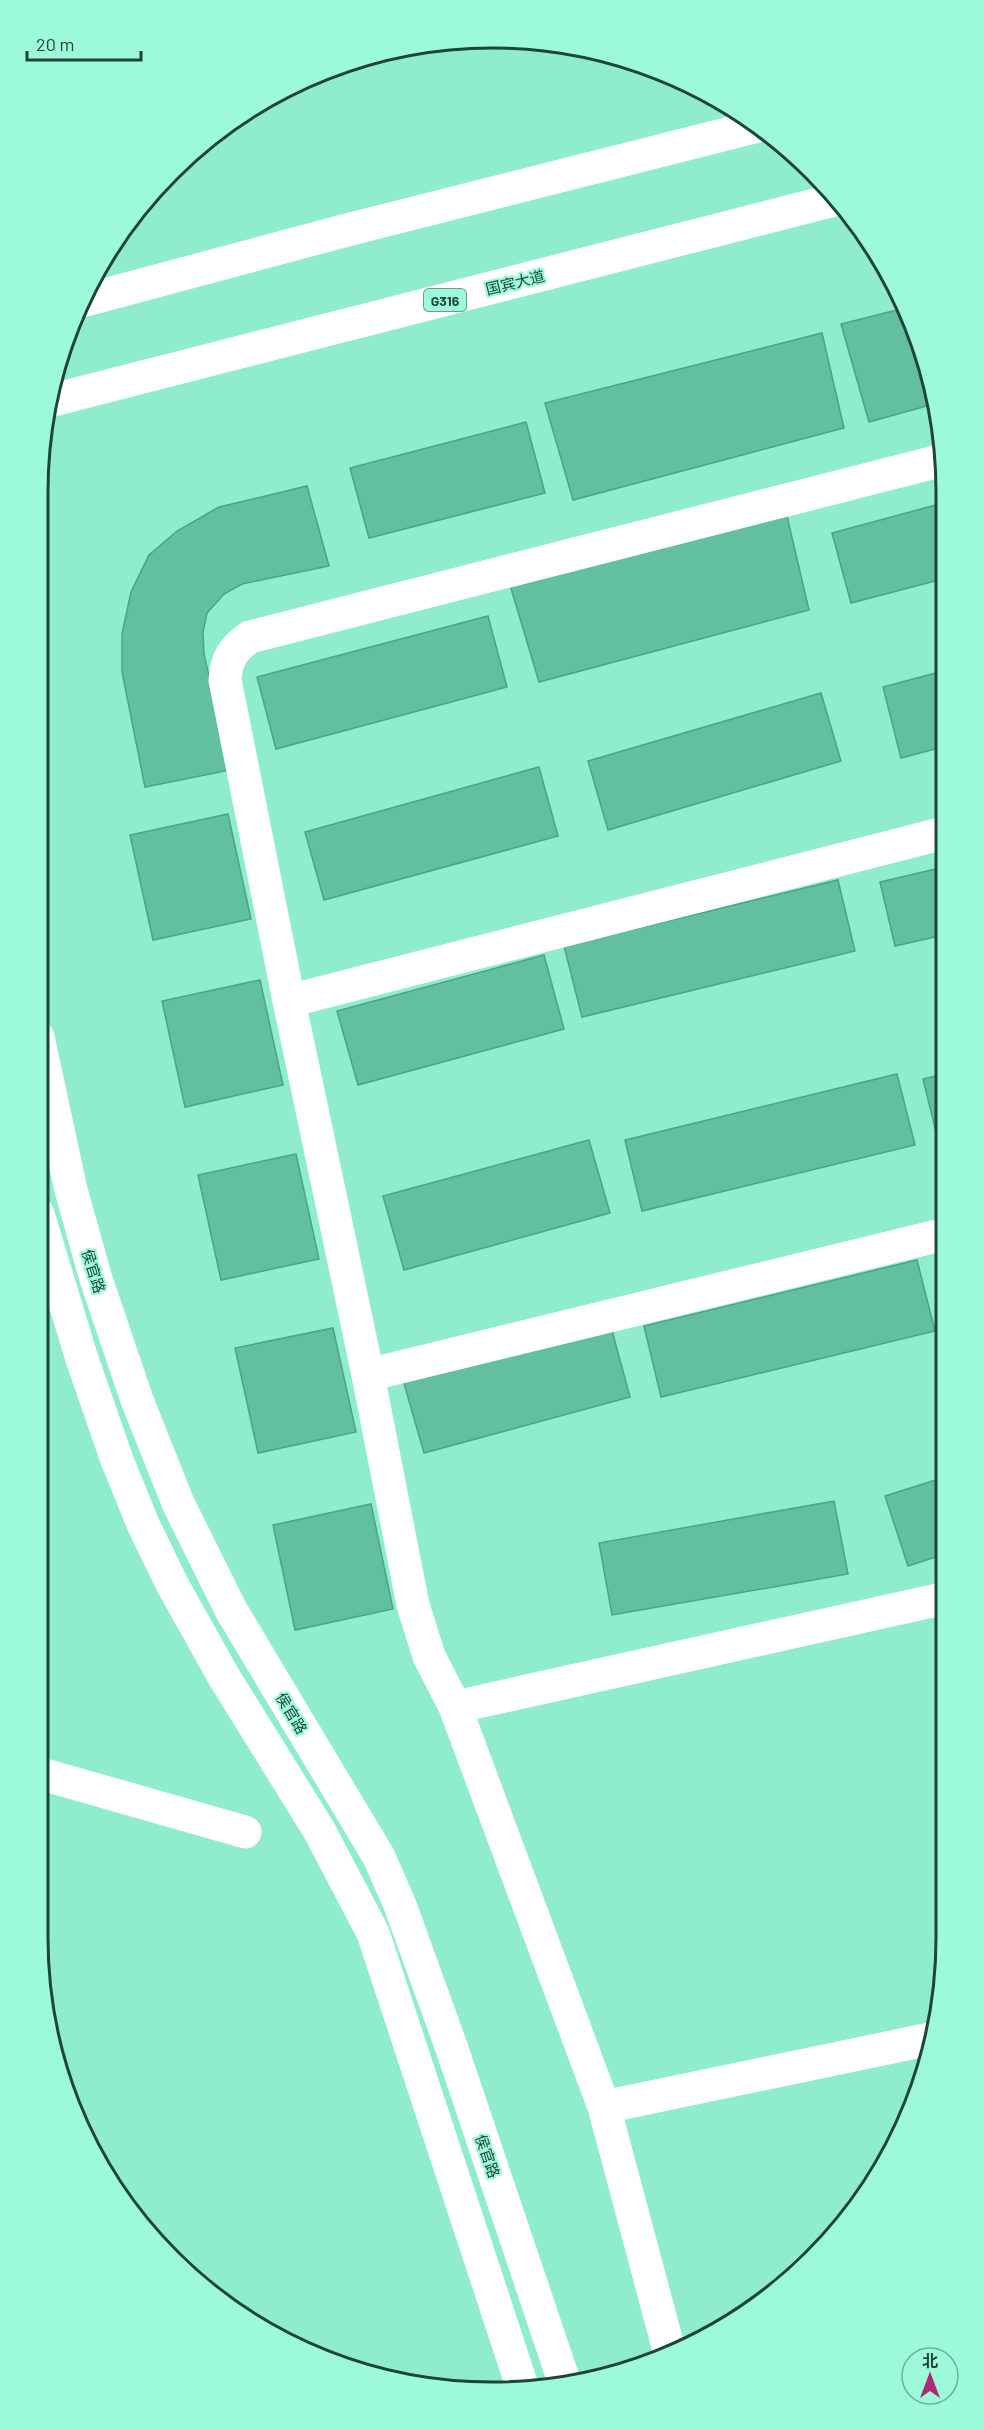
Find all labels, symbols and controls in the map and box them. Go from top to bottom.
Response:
scale bar [27,24,141,62]
text: 20 m [36,33,74,55]
street label: 国宾大道 [484,266,546,298]
road number: G316 [424,289,466,311]
street label: 侯官路 [79,1247,109,1295]
street label: 侯官路 [273,1689,311,1737]
street label: 侯官路 [472,2132,504,2180]
north arrow [900,2346,960,2406]
text: 北 [922,2351,938,2370]

